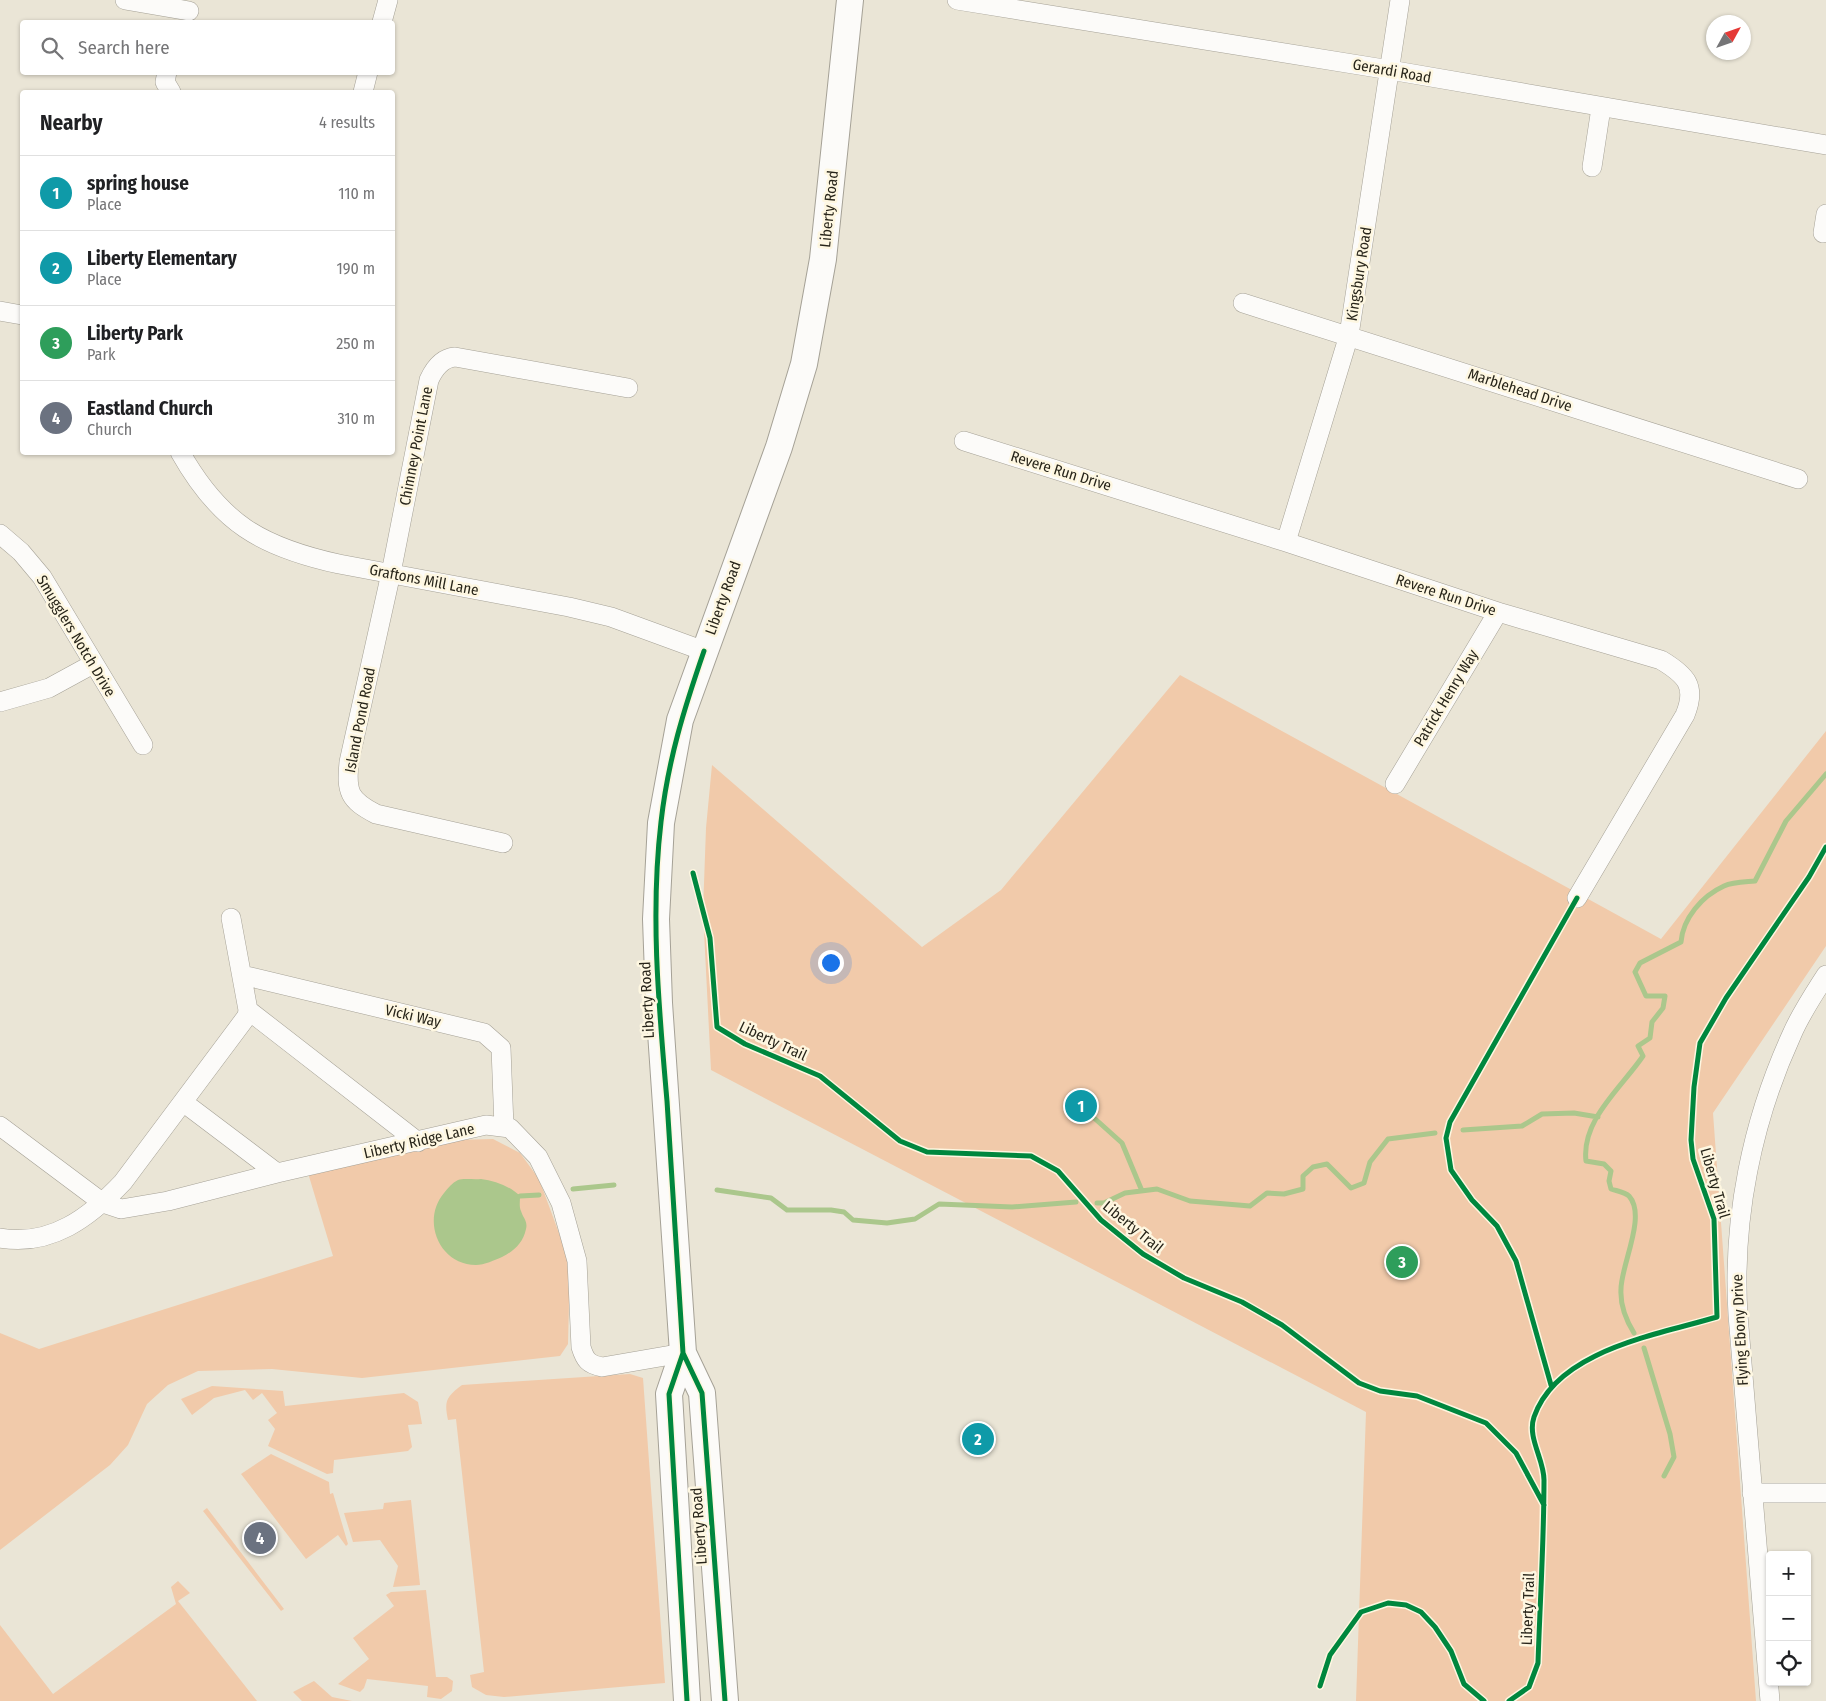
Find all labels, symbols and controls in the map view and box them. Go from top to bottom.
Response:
north arrow [1706,15,1751,60]
search box [20,20,395,75]
icon: search [38,34,66,62]
text: Search here [78,36,170,59]
street label: Gerardi Road [1351,55,1433,87]
text: Nearby [40,110,102,136]
text: 4 results [319,113,375,132]
street label: Liberty Road [816,170,842,248]
text: spring house [87,172,189,195]
text: 1 [53,184,59,203]
text: 110 m [338,184,375,203]
text: Place [87,195,122,214]
street label: Kingsbury Road [1343,226,1375,322]
text: Liberty Elementary [87,247,237,270]
text: 2 [52,259,60,278]
text: 190 m [337,259,375,278]
text: Place [87,270,122,289]
text: Liberty Park [87,322,183,345]
text: 3 [52,334,60,353]
text: 250 m [336,334,375,353]
text: Park [87,345,115,364]
street label: Marblehead Drive [1466,365,1574,415]
street label: Chimney Point Lane [396,385,436,507]
text: Eastland Church [87,397,213,420]
text: 4 [52,409,60,428]
text: 310 m [338,409,375,428]
text: Church [87,420,132,439]
street label: Revere Run Drive [1009,447,1113,495]
street label: Liberty Road [701,559,745,637]
street label: Graftons Mill Lane [368,561,480,599]
street label: Revere Run Drive [1394,570,1498,620]
street label: Smugglers Notch Drive [33,572,119,700]
street label: Patrick Henry Way [1410,646,1482,750]
street label: Island Pond Road [341,666,379,774]
your location [818,950,844,976]
street label: Liberty Road [636,961,658,1039]
street label: Vicki Way [383,1001,443,1031]
street label: Liberty Trail [736,1018,810,1064]
pin: 1 [1065,1087,1097,1125]
street label: Liberty Ridge Lane [362,1120,476,1162]
street label: Liberty Trail [1696,1146,1734,1220]
street label: Liberty Trail [1099,1197,1167,1257]
pin: 3 [1386,1243,1418,1281]
street label: Flying Ebony Drive [1728,1274,1752,1386]
pin: 2 [962,1420,994,1458]
street label: Liberty Road [687,1487,711,1565]
pin: 4 [244,1519,276,1557]
map controls [1766,1551,1811,1686]
button: + [1766,1551,1811,1596]
street label: Liberty Trail [1518,1572,1538,1646]
button: − [1766,1596,1811,1641]
button: locate [1766,1641,1811,1686]

